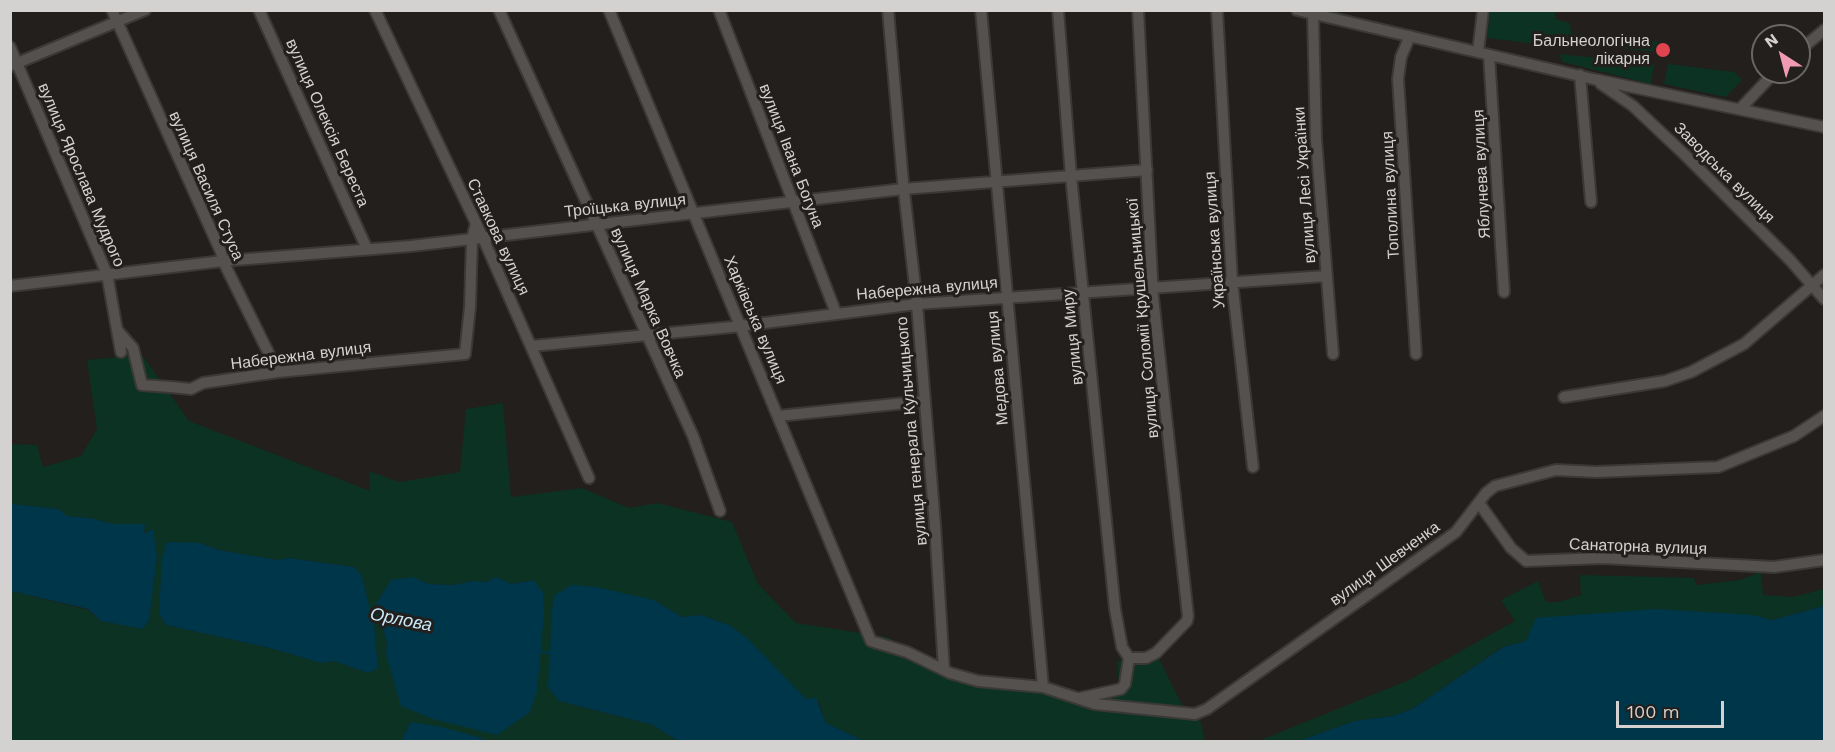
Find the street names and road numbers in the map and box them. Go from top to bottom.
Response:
street label: вулиця Олексія Береста [281,36,373,210]
street label: вулиця Ярослава Мудрого [33,80,129,270]
street label: вулиця Івана Богуна [755,81,827,231]
street label: вулиця Лесі Українки [1290,106,1320,264]
street label: вулиця Василя Стуса [164,109,248,263]
street label: Яблунева вулиця [1469,109,1495,239]
street label: Заводська вулиця [1670,119,1778,227]
street label: Тополина вулиця [1378,131,1404,259]
street label: Українська вулиця [1201,171,1229,309]
street label: Ставкова вулиця [463,176,533,298]
street label: Троїцька вулиця [563,190,687,222]
street label: вулиця Соломії Крушельницької [1123,197,1163,439]
street label: вулиця Марка Вовчка [606,225,690,381]
street label: Харківська вулиця [719,253,791,387]
street label: Набережна вулиця [856,273,998,305]
street label: вулиця Миру [1058,288,1088,386]
street label: Медова вулиця [983,310,1013,426]
street label: вулиця генерала Кульчицького [892,316,932,546]
street label: Набережна вулиця [229,338,373,374]
street label: вулиця Шевченка [1326,518,1444,610]
street label: Санаторна вулиця [1569,535,1707,559]

